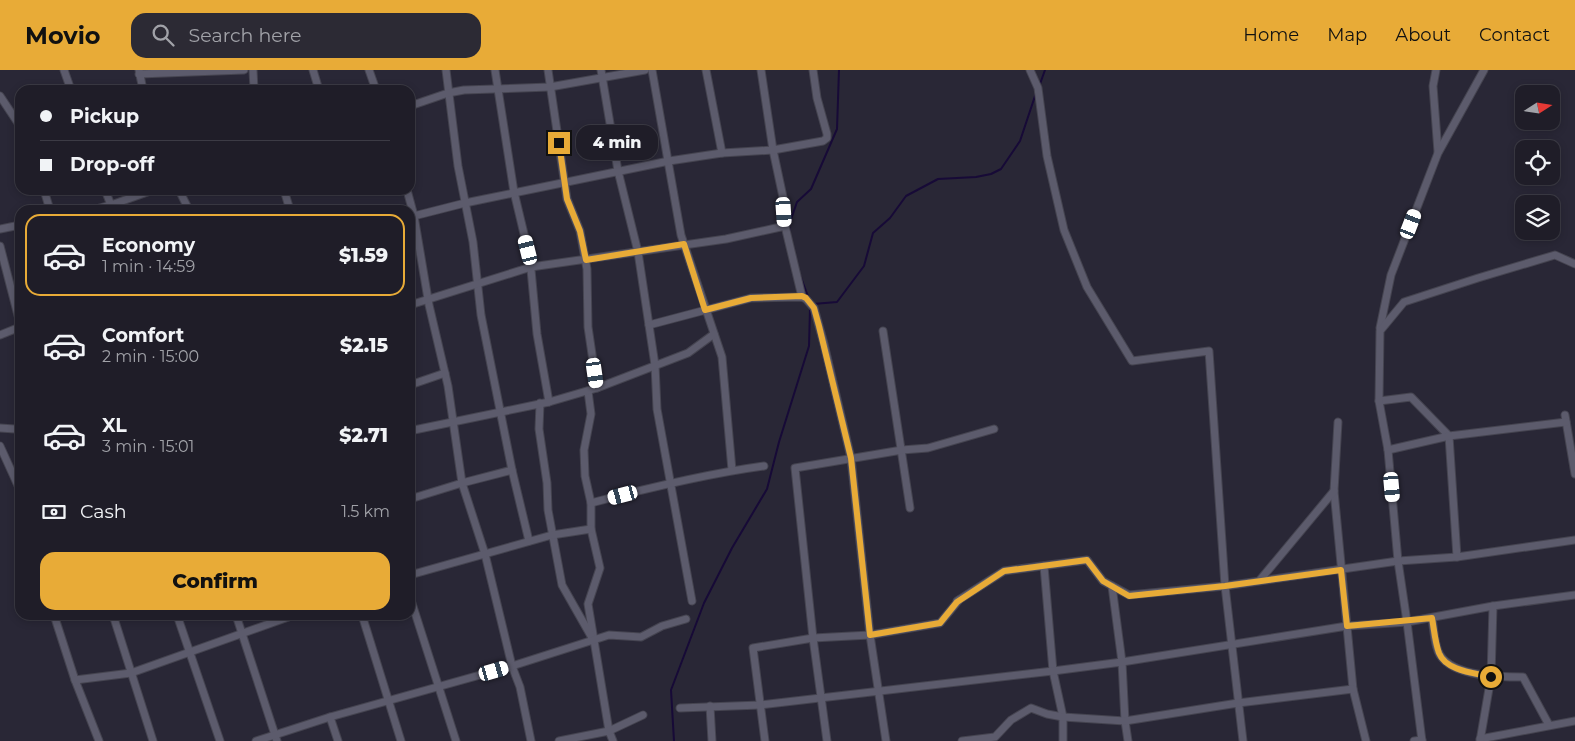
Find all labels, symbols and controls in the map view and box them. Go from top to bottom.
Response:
search box [131,13,481,58]
text: Movio [25,21,101,50]
icon: search [149,21,177,49]
text: Search here [189,24,302,47]
text: Home [1243,24,1299,46]
text: Map [1327,24,1367,46]
text: About [1395,24,1451,46]
text: Contact [1479,24,1550,46]
north arrow [1515,85,1560,130]
map controls [1515,85,1560,240]
text: Pickup [70,105,139,128]
callout: 4 min [576,126,659,160]
route end [548,132,570,154]
text: 4 min [593,133,641,152]
button: locate [1515,140,1560,185]
text: Drop-off [70,153,154,176]
button: layers [1515,195,1560,240]
car [775,197,792,227]
car [1398,207,1423,241]
icon: car [42,233,87,278]
text: Economy [102,234,195,257]
car [517,234,538,266]
text: $1.59 [339,244,388,267]
text: 1 min · 14:59 [102,257,195,276]
icon: car [42,323,87,368]
text: Comfort [102,324,184,347]
text: $2.15 [340,334,388,357]
text: 2 min · 15:00 [102,347,199,366]
car [585,357,604,389]
icon: car [42,413,87,458]
text: XL [102,414,127,437]
text: $2.71 [339,424,388,447]
text: 3 min · 15:01 [102,437,194,456]
car [1383,471,1400,503]
car [606,484,639,506]
icon: cash [40,498,68,526]
text: Cash [80,500,127,523]
text: 1.5 km [341,502,390,521]
button: Confirm [40,552,390,610]
car [477,660,510,682]
route start [1480,666,1502,688]

